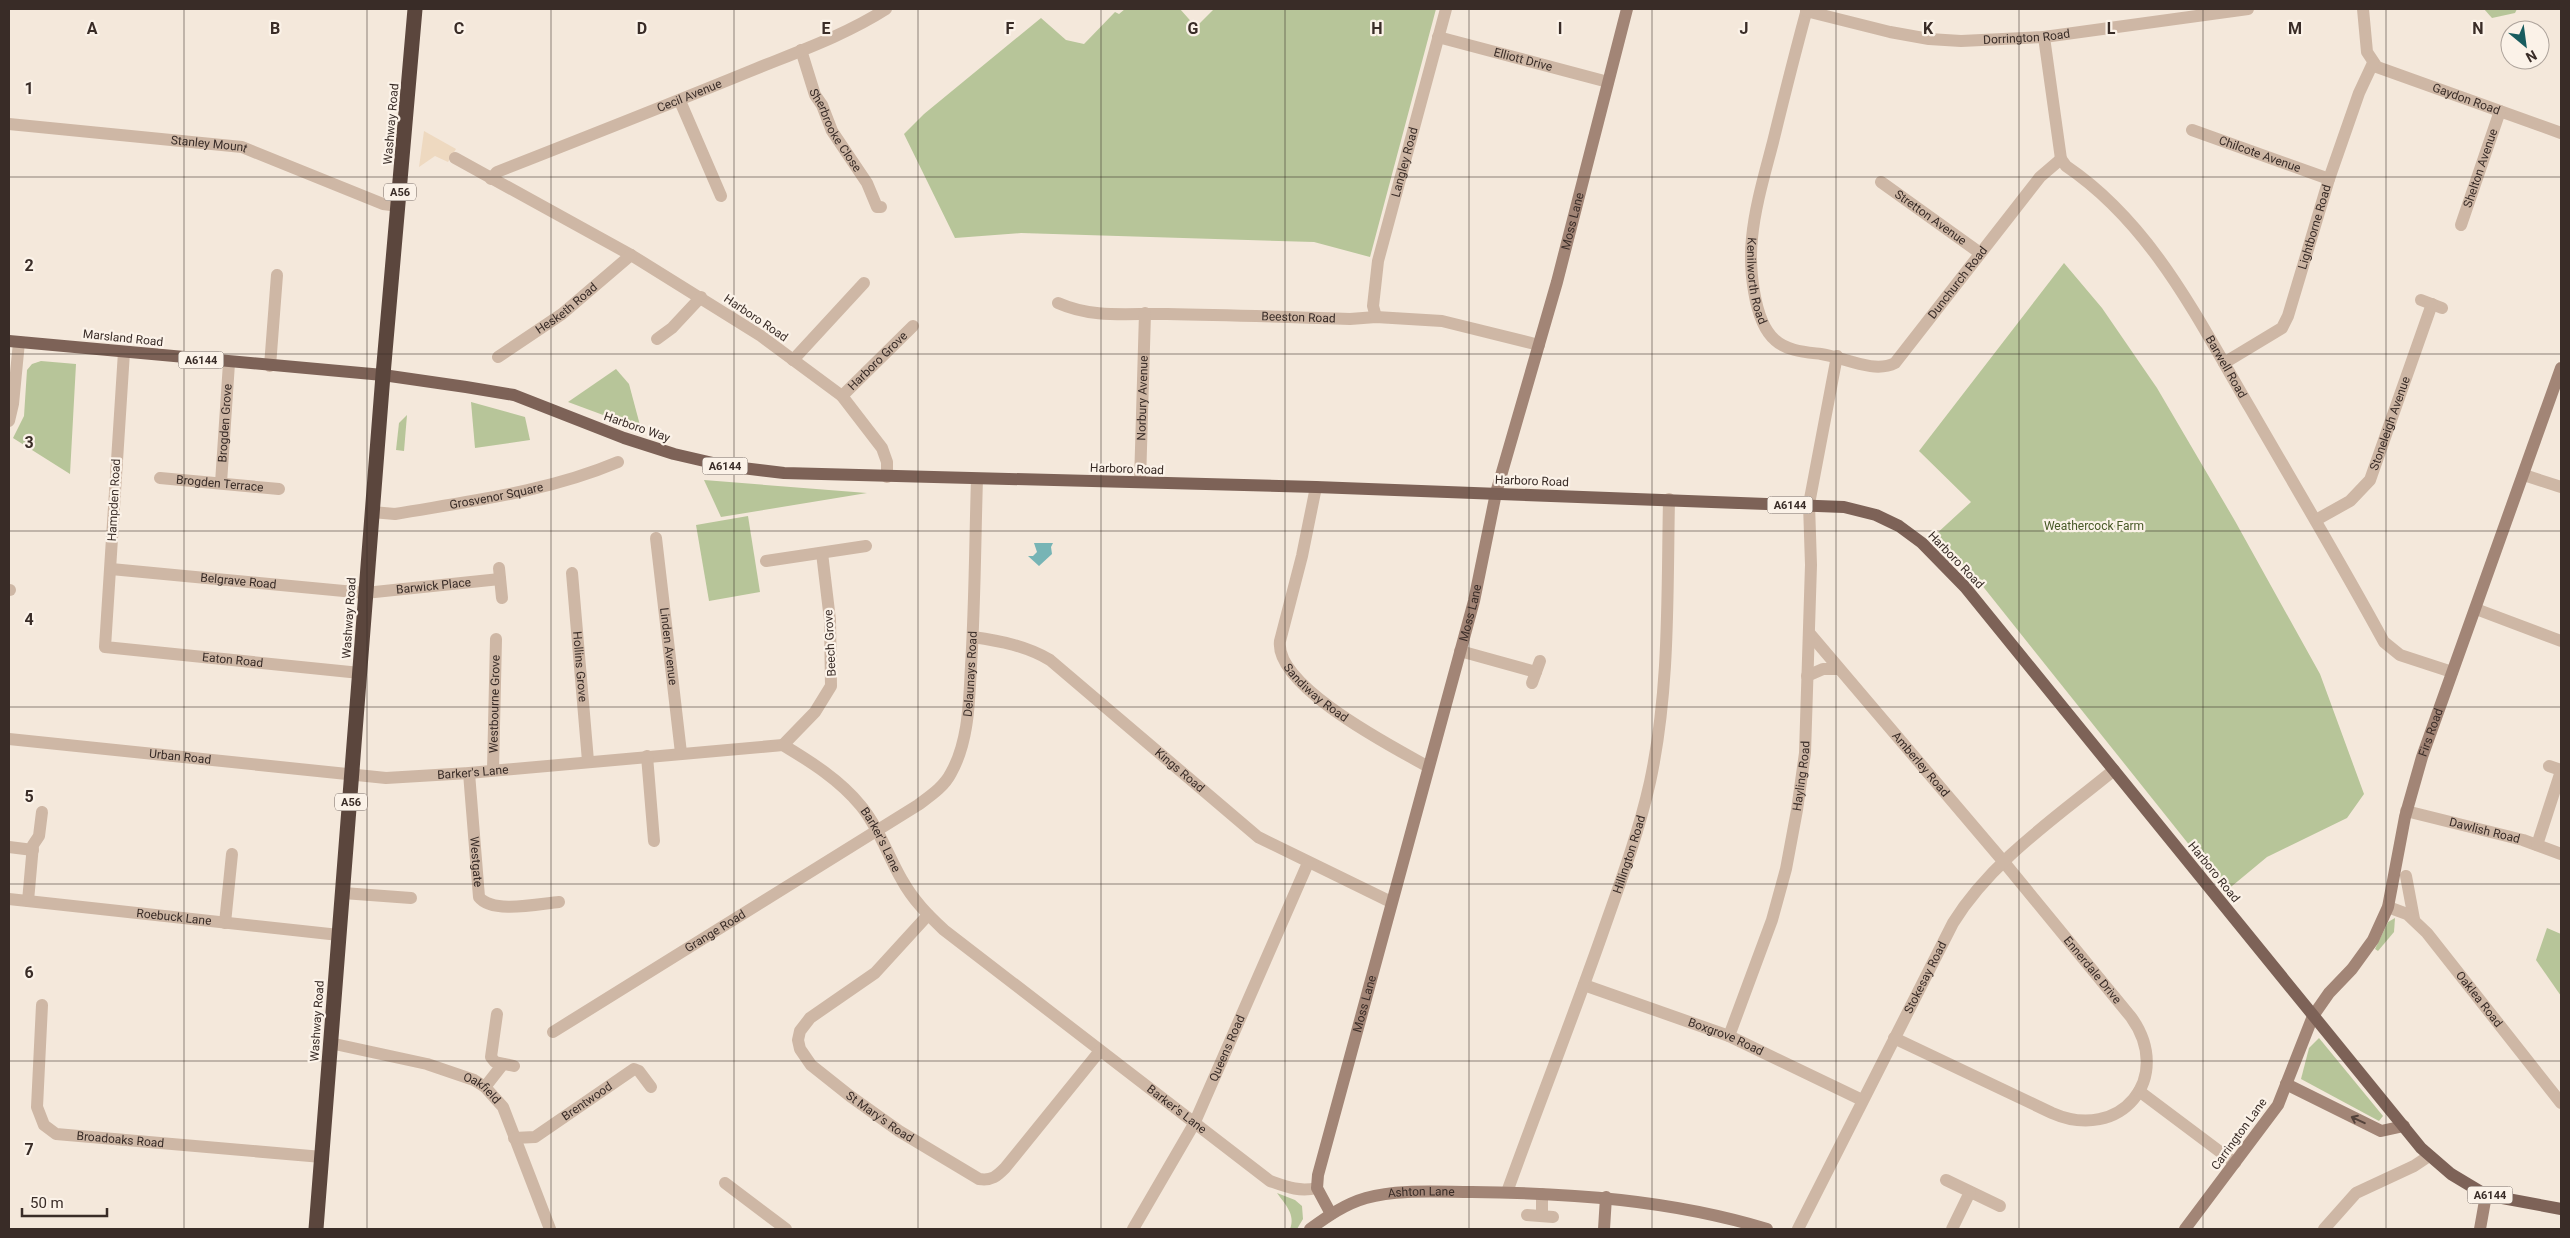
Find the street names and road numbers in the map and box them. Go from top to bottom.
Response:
street label: Dorrington Road [1983,27,2071,47]
street label: Elliott Drive [1492,45,1554,74]
street label: Cecil Avenue [655,76,724,115]
street label: Gaydon Road [2430,80,2502,118]
street label: Washway Road [380,83,402,165]
street label: Sherbrooke Close [806,87,865,175]
street label: Langley Road [1389,126,1421,199]
street label: Shelton Avenue [2460,127,2500,210]
street label: Stanley Mount [170,133,249,155]
street label: Chilcote Avenue [2217,133,2303,175]
road number: A56 [384,183,416,200]
street label: Lightborne Road [2295,183,2334,271]
street label: Stretton Avenue [1892,187,1969,248]
street label: Moss Lane [1559,191,1587,251]
street label: Kenilworth Road [1744,237,1770,326]
street label: Dunchurch Road [1925,244,1990,322]
street label: Hesketh Road [533,280,600,337]
street label: Harboro Road [721,291,791,345]
street label: Beeston Road [1261,309,1336,326]
street label: Marsland Road [82,327,164,349]
street label: Harboro Grove [845,329,910,393]
street label: Barwell Road [2203,333,2250,401]
road number: A6144 [178,352,224,368]
street label: Norbury Avenue [1134,355,1151,441]
street label: Stoneleigh Avenue [2367,375,2413,472]
street label: Brogden Grove [215,383,235,463]
street label: Harboro Way [602,409,672,445]
street label: Hampden Road [105,458,123,542]
road number: A6144 [702,458,748,474]
street label: Harboro Road [1090,461,1164,477]
street label: Brogden Terrace [175,473,264,495]
street label: Harboro Road [1495,473,1569,489]
street label: Grosvenor Square [448,480,545,512]
road number: A6144 [1768,496,1812,514]
street label: Harboro Road [1925,529,1987,591]
street label: Belgrave Road [200,570,277,592]
street label: Barwick Place [395,575,472,597]
street label: Washway Road [339,577,359,659]
street label: Moss Lane [1456,583,1484,643]
street label: Linden Avenue [657,607,680,686]
street label: Beech Grove [821,609,839,677]
street label: Hollins Grove [570,631,590,703]
street label: Delaunays Road [961,631,980,718]
street label: Eaton Road [202,650,264,670]
street label: Westbourne Grove [486,655,503,753]
street label: Sandiway Road [1281,661,1351,725]
street label: Firs Road [2416,706,2446,759]
street label: Amberley Road [1889,729,1952,800]
street label: Hayling Road [1790,741,1812,812]
street label: Kings Road [1152,745,1207,795]
street label: Urban Road [148,747,212,767]
street label: Barker's Lane [437,763,509,782]
road number: A56 [335,794,367,810]
street label: Barker's Lane [857,805,903,875]
street label: Hillington Road [1610,814,1648,895]
street label: Dawlish Road [2448,815,2522,846]
street label: Westgate [467,836,485,887]
street label: Harboro Road [2185,839,2243,905]
street label: Roebuck Lane [136,906,212,928]
street label: Grange Road [682,907,748,955]
street label: Ennerdale Drive [2061,933,2124,1007]
street label: Stokesay Road [1901,939,1950,1016]
street label: Oaklea Road [2453,968,2505,1030]
street label: Moss Lane [1350,974,1379,1034]
street label: Washway Road [307,980,327,1062]
street label: Queens Road [1206,1013,1248,1084]
street label: Boxgrove Road [1686,1015,1766,1059]
street label: Oakfield [462,1070,504,1106]
street label: Brentwood [559,1079,615,1124]
street label: Barker's Lane [1144,1082,1209,1137]
street label: St Mary's Road [843,1088,916,1145]
street label: Carrington Lane [2208,1096,2270,1172]
street label: Broadoaks Road [76,1129,165,1150]
street label: Ashton Lane [1387,1185,1455,1201]
road number: A6144 [2468,1186,2512,1204]

